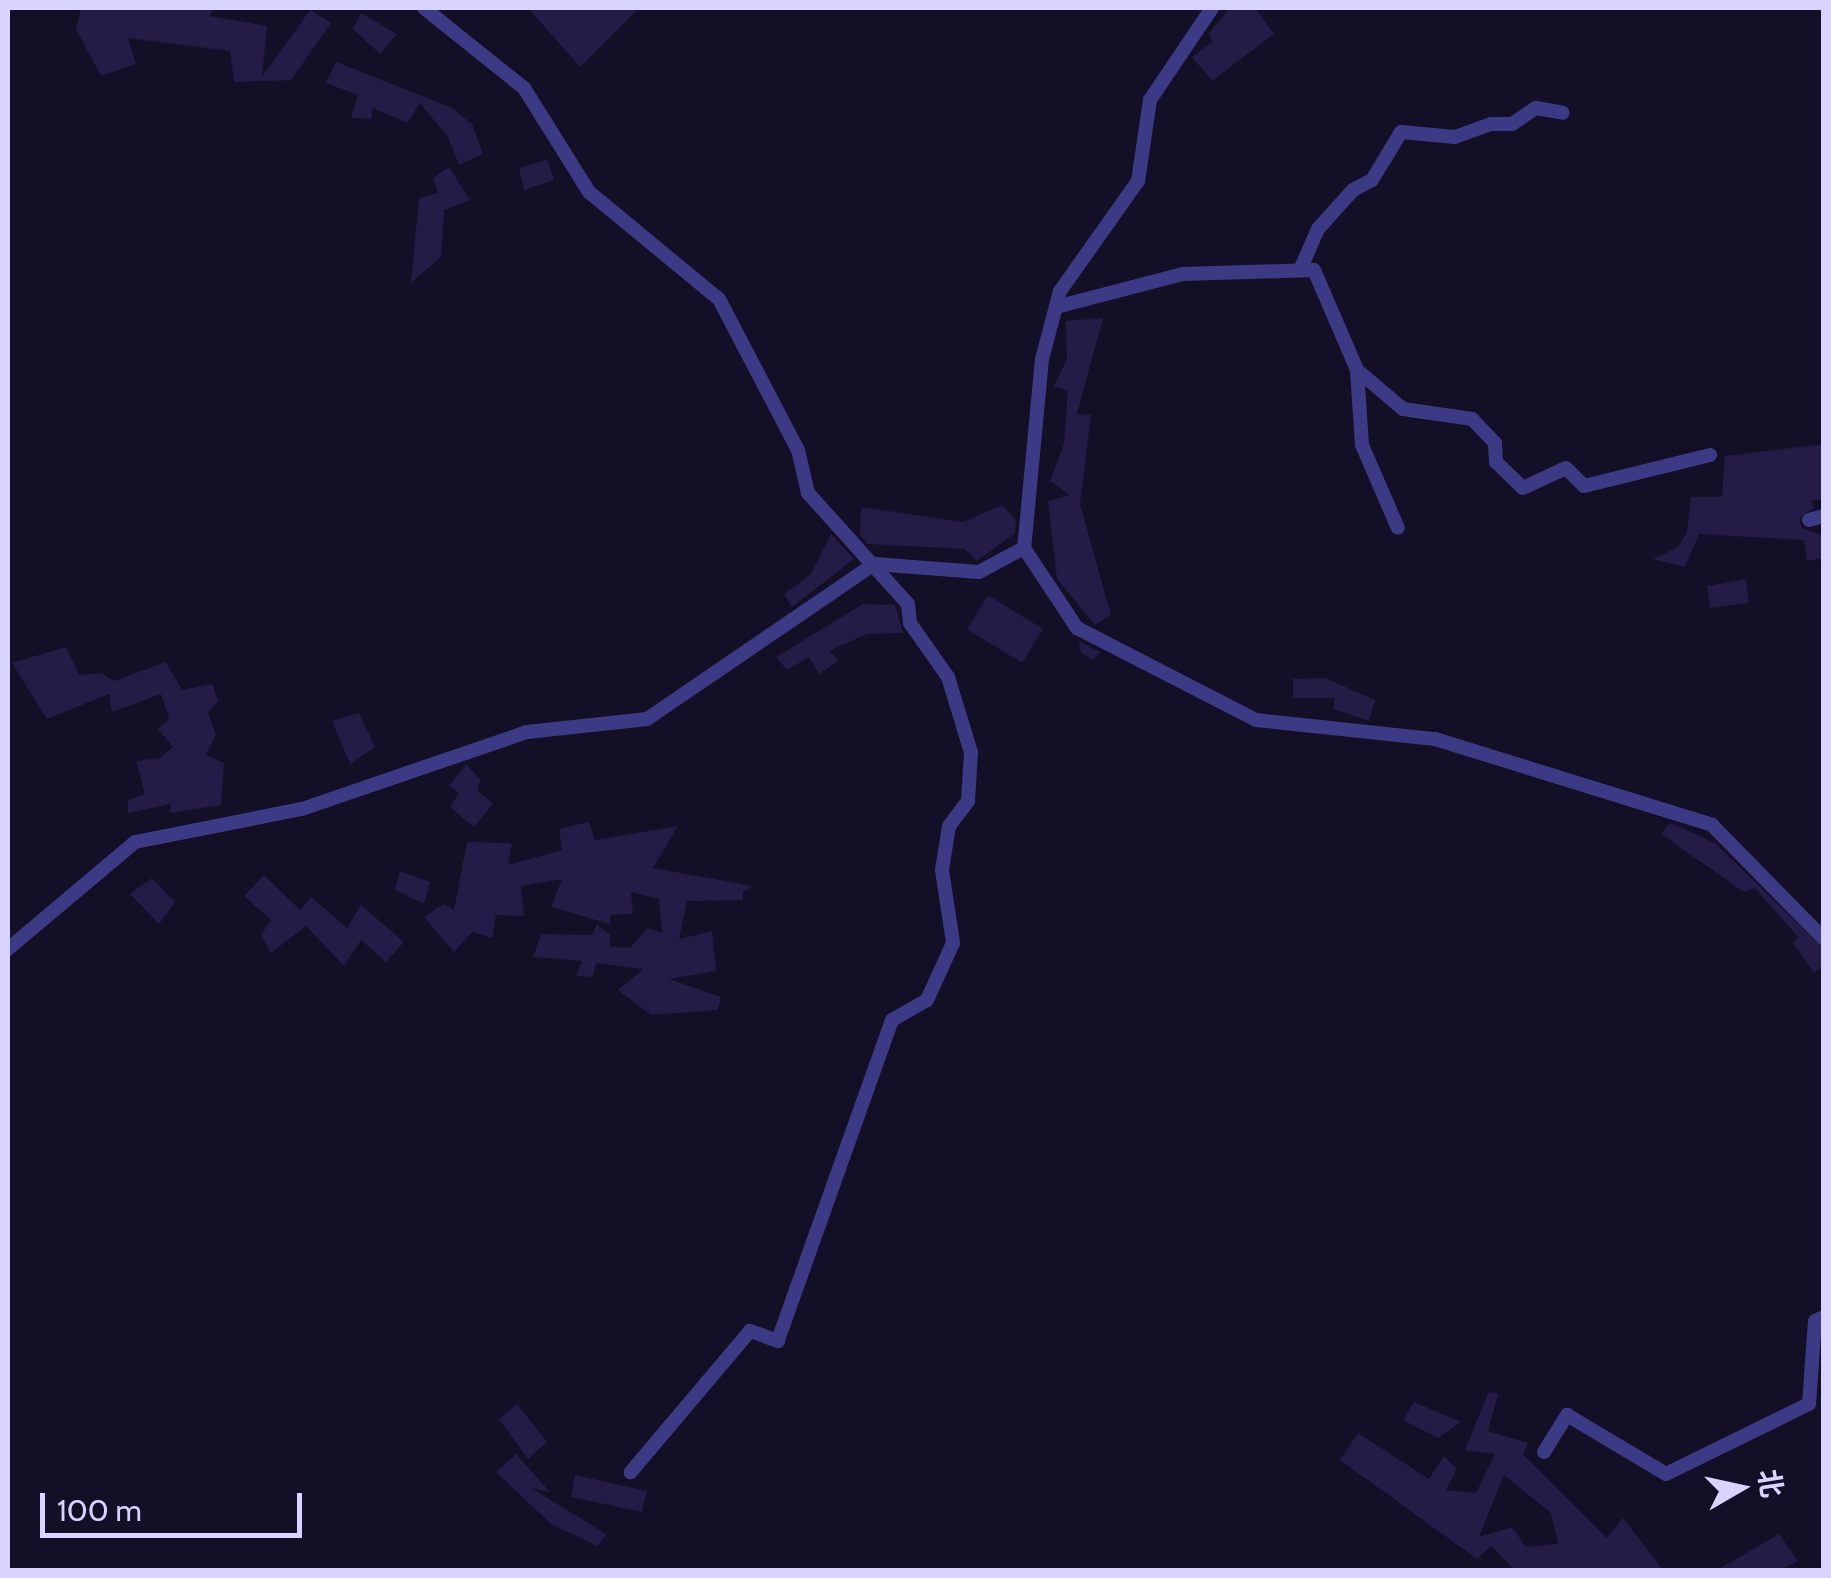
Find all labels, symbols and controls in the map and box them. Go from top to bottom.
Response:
north arrow [1691,1438,1791,1538]
text: 北 [1752,1467,1790,1500]
scale bar [45,1473,308,1535]
text: 100 m [57,1492,142,1529]

